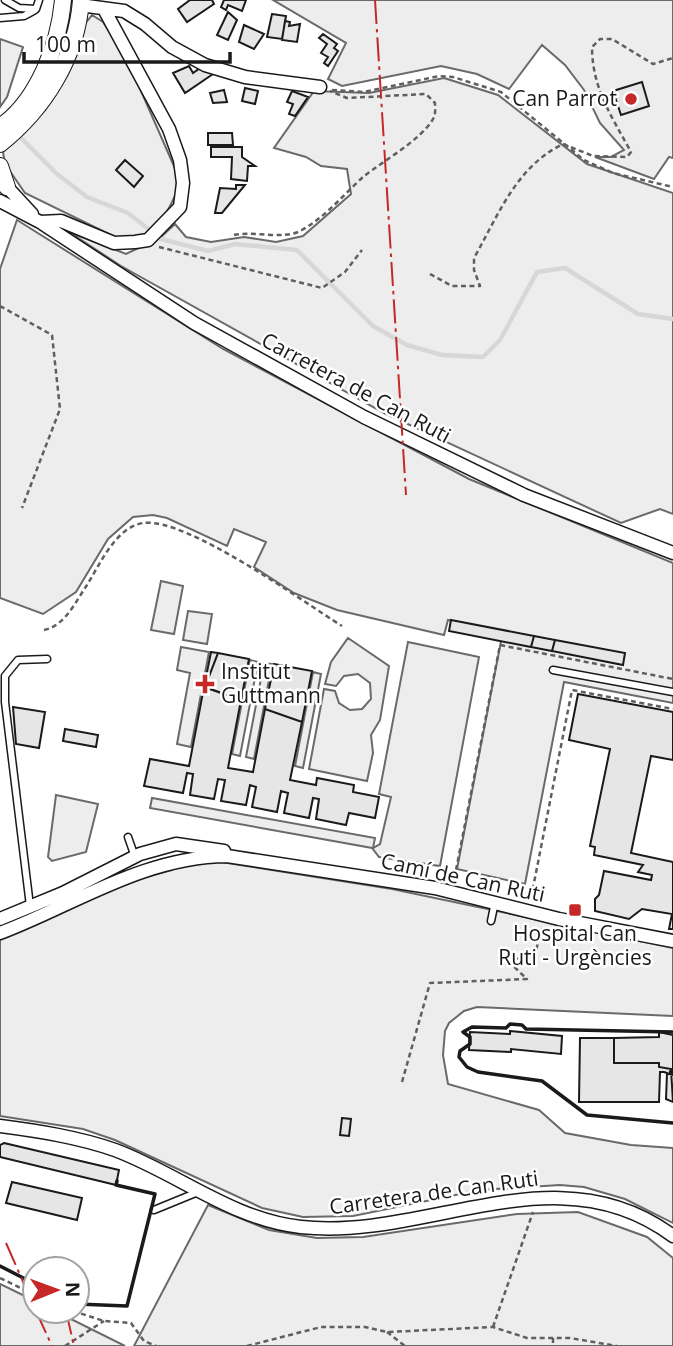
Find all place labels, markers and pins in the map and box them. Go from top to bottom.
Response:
place label: Can Parrot [512,84,617,112]
marker: Can Parrot [623,91,639,107]
place label: Institut Guttmann [221,657,321,709]
marker: Institut Guttmann [195,674,215,694]
marker: Hospital Can Ruti - Urgències [567,902,583,918]
place label: Hospital Can Ruti - Urgències [498,919,652,971]

